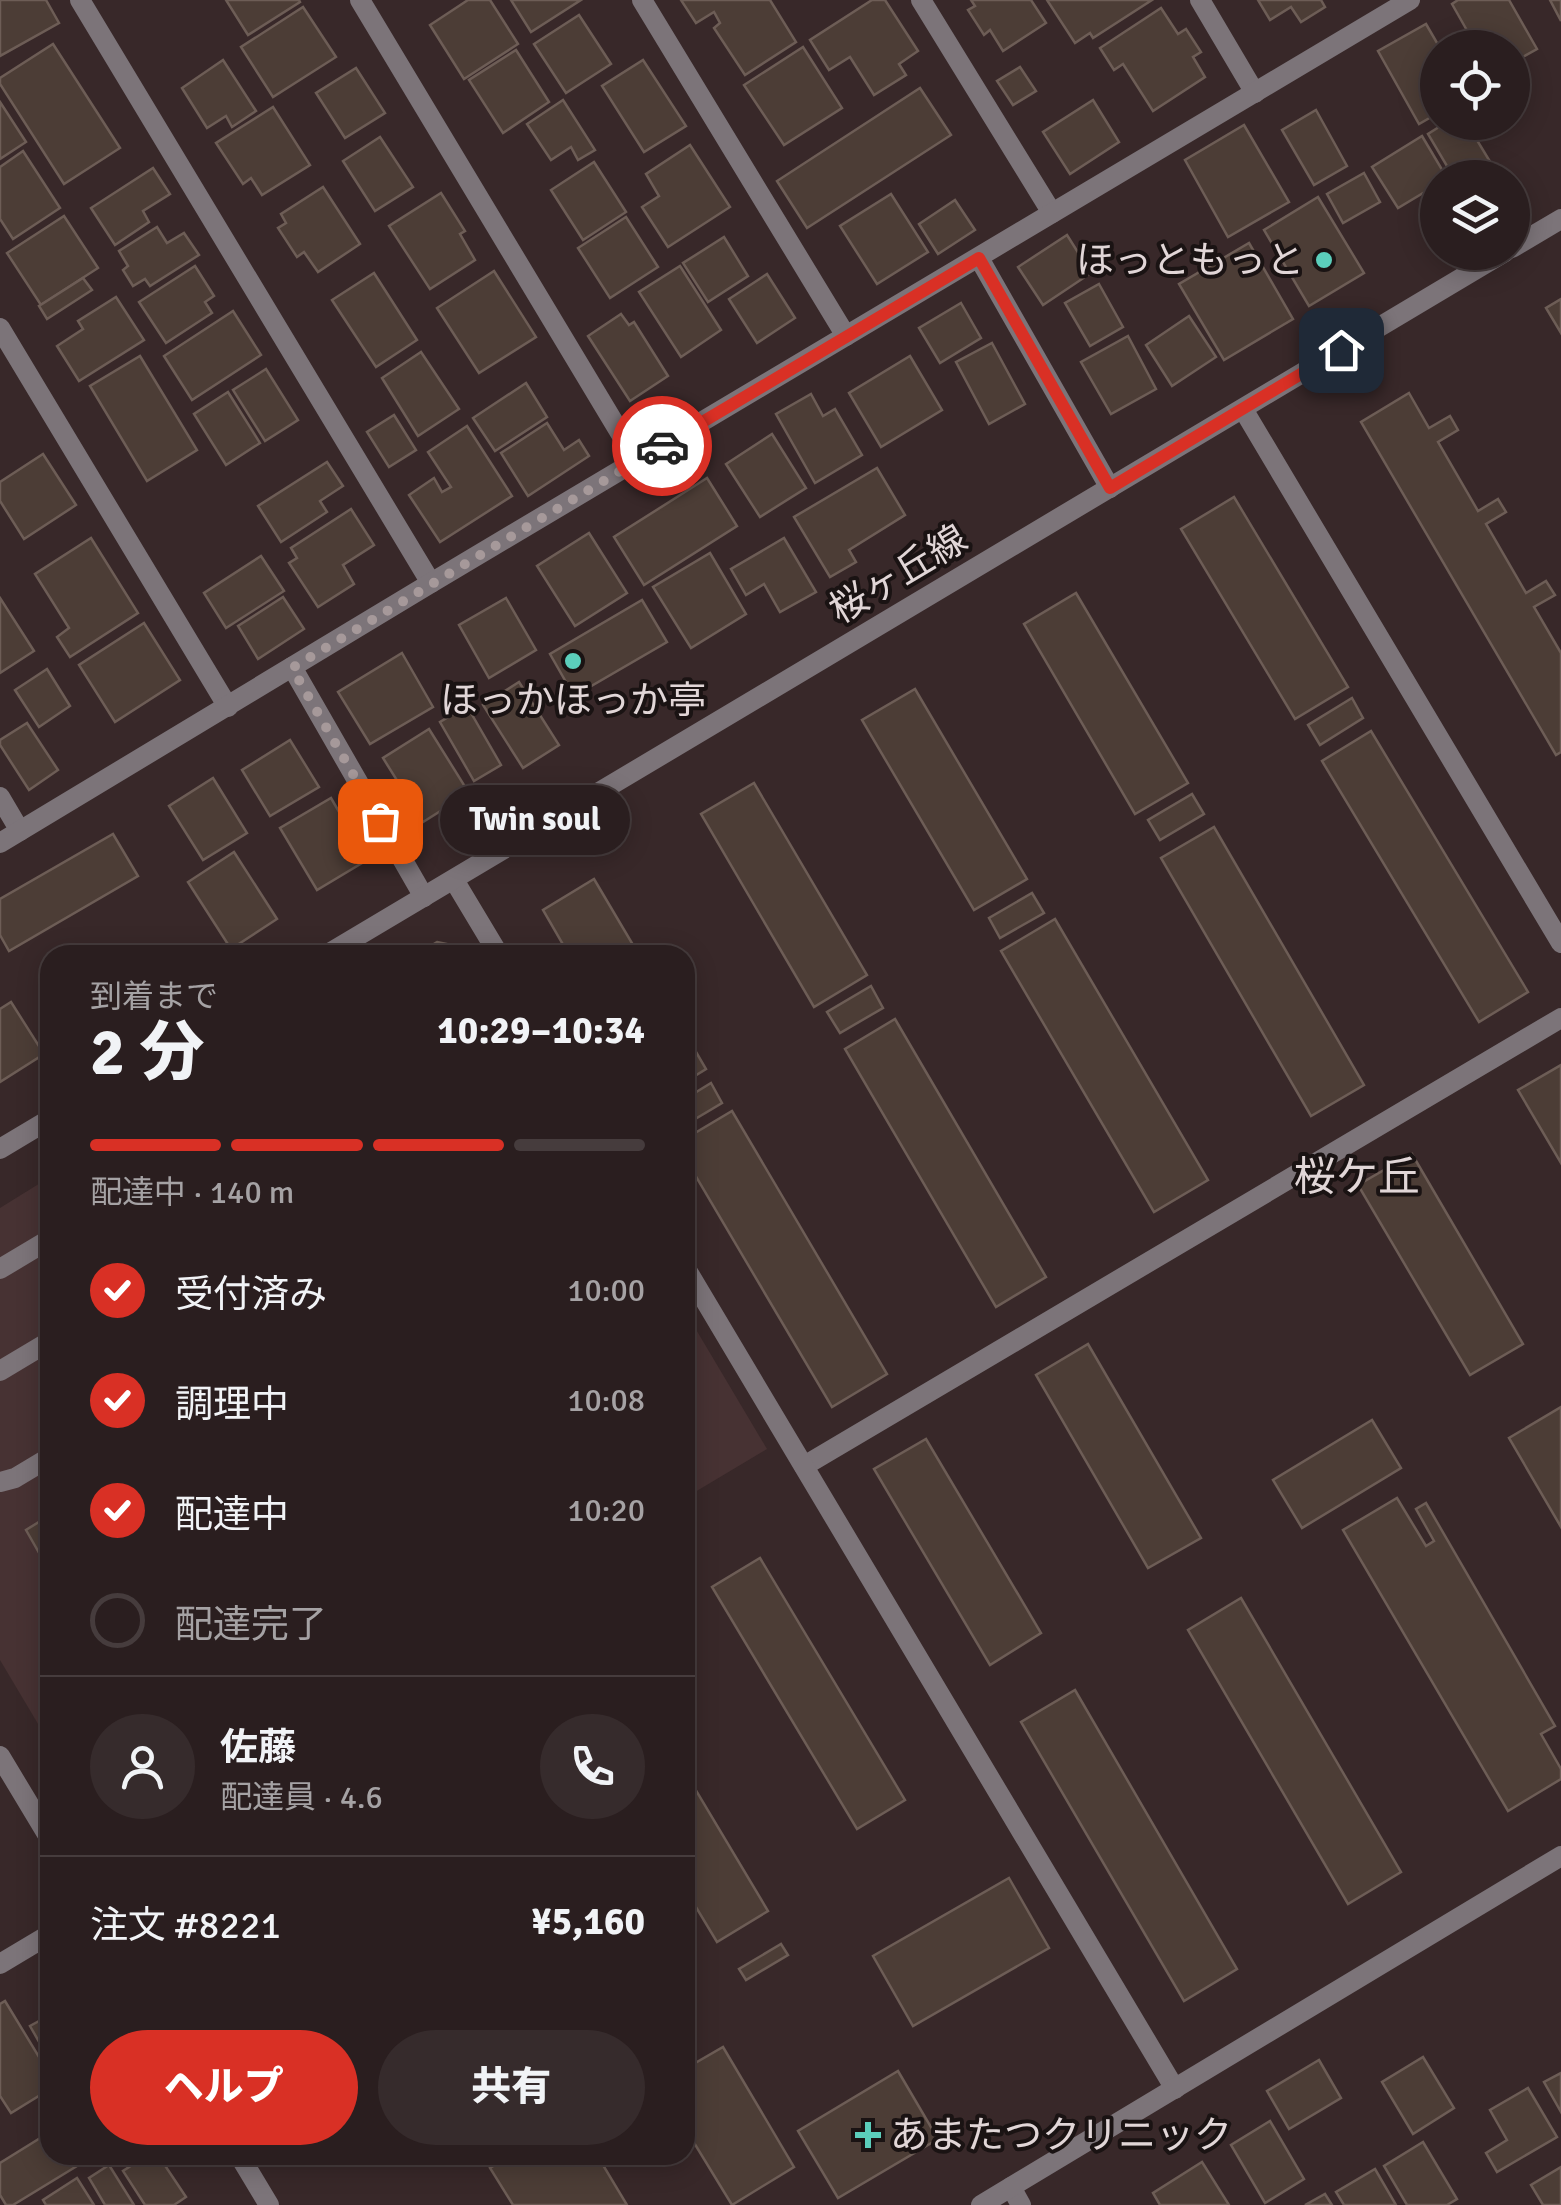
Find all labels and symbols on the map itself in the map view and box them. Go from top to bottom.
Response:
place label: ほっともっと [1076,237,1304,284]
marker: ほっともっと [1313,249,1335,271]
pin [1299,308,1384,393]
courier [612,396,712,496]
street label: 桜ヶ丘線 [821,515,976,634]
marker: ほっかほっか亭 [562,650,584,672]
place label: ほっかほっか亭 [440,677,706,724]
pin [338,779,423,864]
callout: Twin soul [440,786,630,856]
district label: 桜ケ丘 [1294,1152,1420,1203]
place label: あまたつクリニック [890,2112,1232,2159]
marker: あまたつクリニック [855,2122,881,2148]

